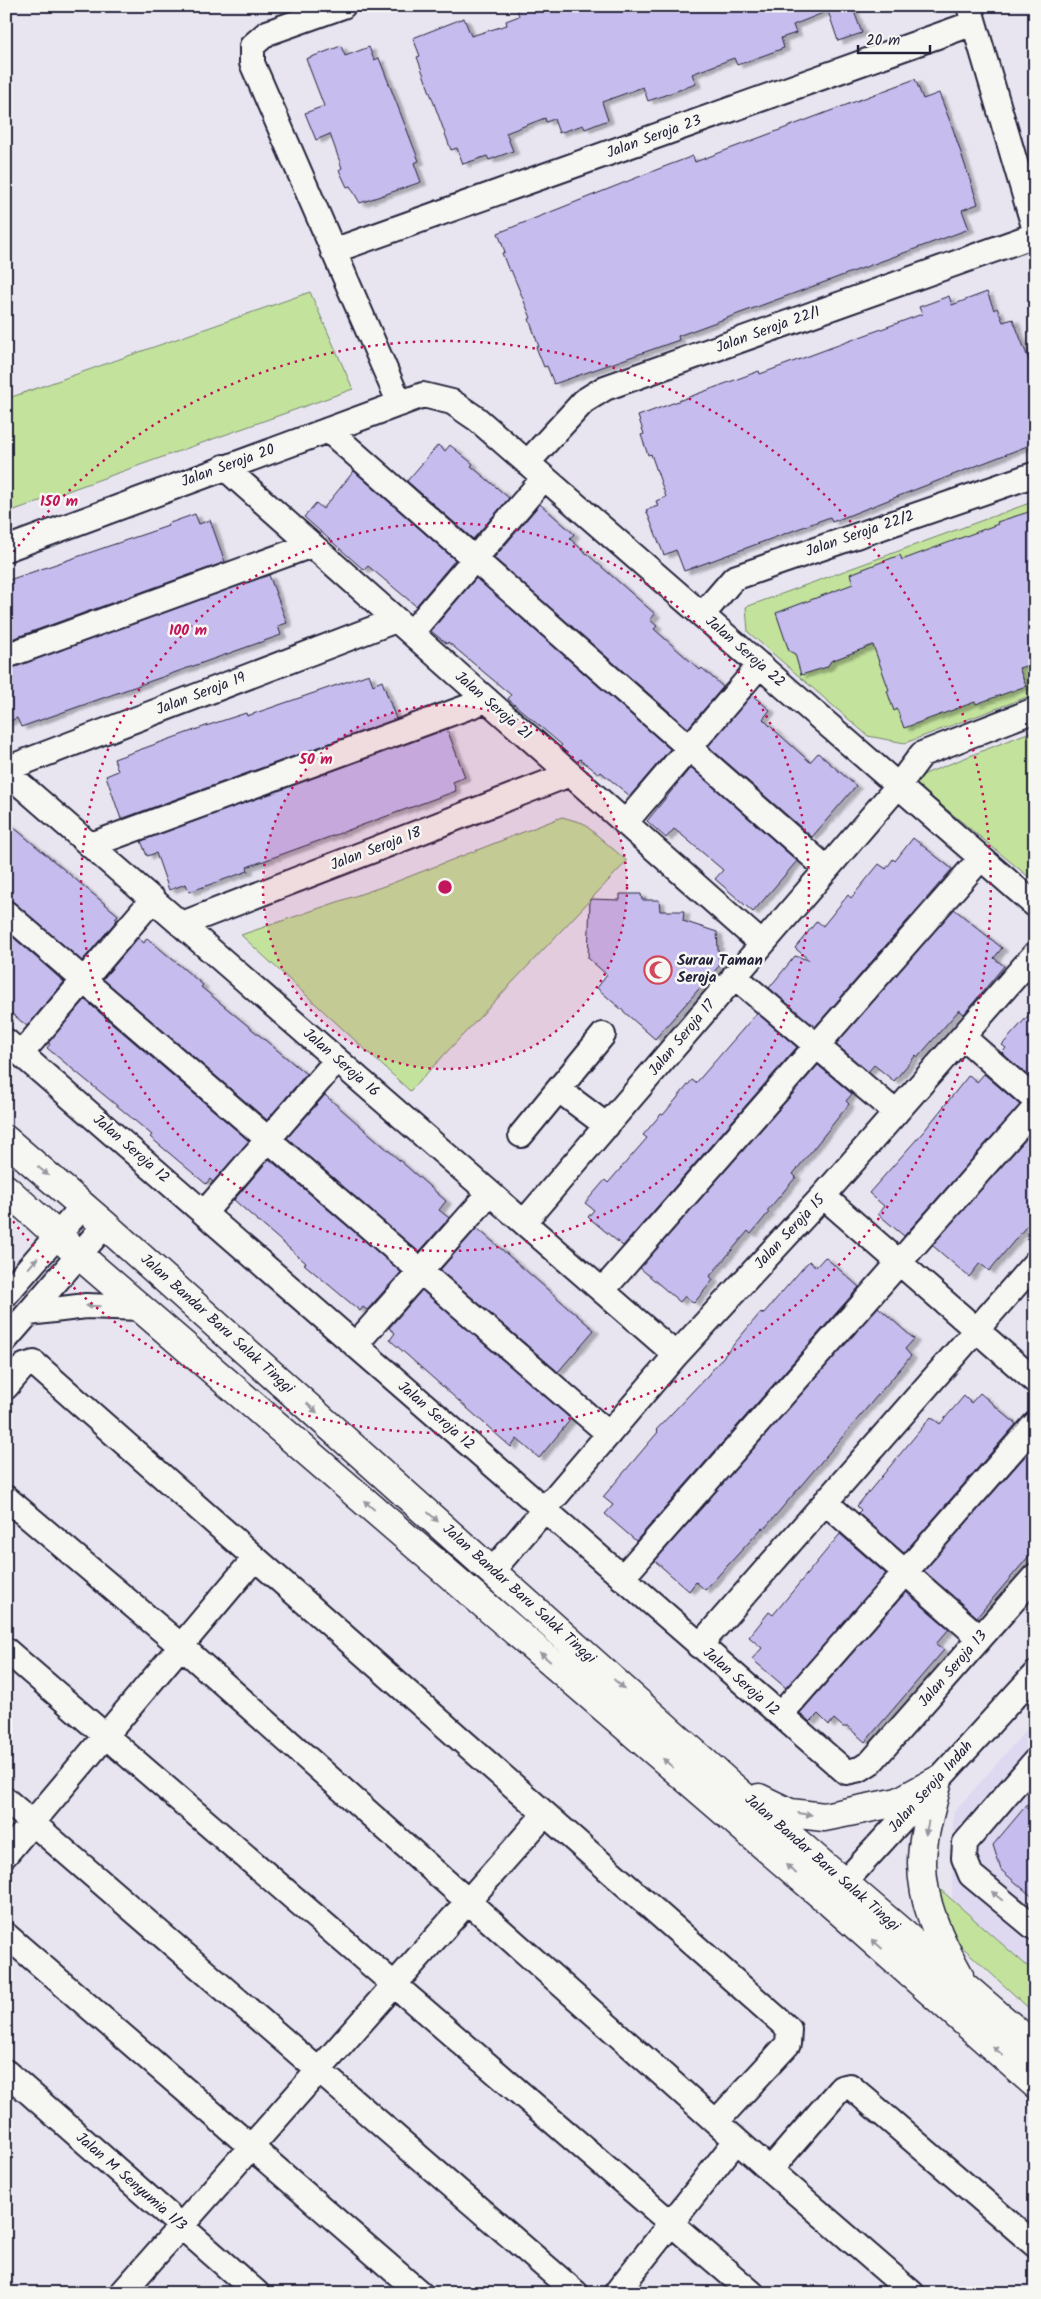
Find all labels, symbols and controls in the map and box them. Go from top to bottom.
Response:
scale bar [858,22,931,54]
text: 20 m [866,29,900,53]
street label: Jalan Seroja 23 [603,109,705,165]
street label: Jalan Seroja 22/1 [712,300,824,360]
street label: Jalan Seroja 20 [178,438,279,494]
text: 150 m [40,490,78,514]
street label: Jalan Seroja 22/2 [802,504,918,564]
street label: Jalan Seroja 22 [700,610,790,694]
text: 100 m [169,619,207,643]
street label: Jalan Seroja 19 [153,666,250,722]
street label: Jalan Seroja 21 [449,666,537,747]
text: 50 m [298,748,333,772]
street label: Jalan Seroja 18 [327,820,426,877]
centre of rings [436,878,454,896]
place label: Surau Taman Seroja [677,949,763,990]
mosque icon: Surau Taman Seroja [643,955,673,985]
street label: Jalan Seroja 17 [643,994,722,1082]
street label: Jalan Seroja 16 [297,1023,385,1103]
street label: Jalan Seroja 12 [87,1109,175,1189]
one-way arrow [37,1166,50,1177]
street label: Jalan Seroja 15 [749,1188,832,1275]
street label: Jalan Bandar Baru Salak Tinggi [135,1248,300,1401]
one-way arrow [27,1257,38,1269]
one-way arrow [84,1302,100,1310]
street label: Jalan Seroja 12 [392,1376,480,1456]
one-way arrow [305,1403,318,1414]
one-way arrow [364,1499,376,1511]
one-way arrow [426,1511,439,1522]
street label: Jalan Bandar Baru Salak Tinggi [437,1518,602,1671]
street label: Jalan Seroja 13 [913,1625,994,1713]
street label: Jalan Seroja 12 [697,1642,785,1722]
one-way arrow [539,1651,552,1662]
one-way arrow [612,1678,624,1690]
street label: Jalan Seroja Indah [883,1735,979,1839]
one-way arrow [663,1757,675,1769]
street label: Jalan Bandar Baru Salak Tinggi [739,1788,906,1939]
one-way arrow [797,1810,813,1818]
one-way arrow [923,1820,931,1835]
one-way arrow [786,1863,798,1875]
one-way arrow [991,1891,1004,1902]
one-way arrow [870,1938,883,1949]
one-way arrow [992,2046,1005,2057]
street label: Jalan M Senyumia 1/3 [70,2127,192,2238]

